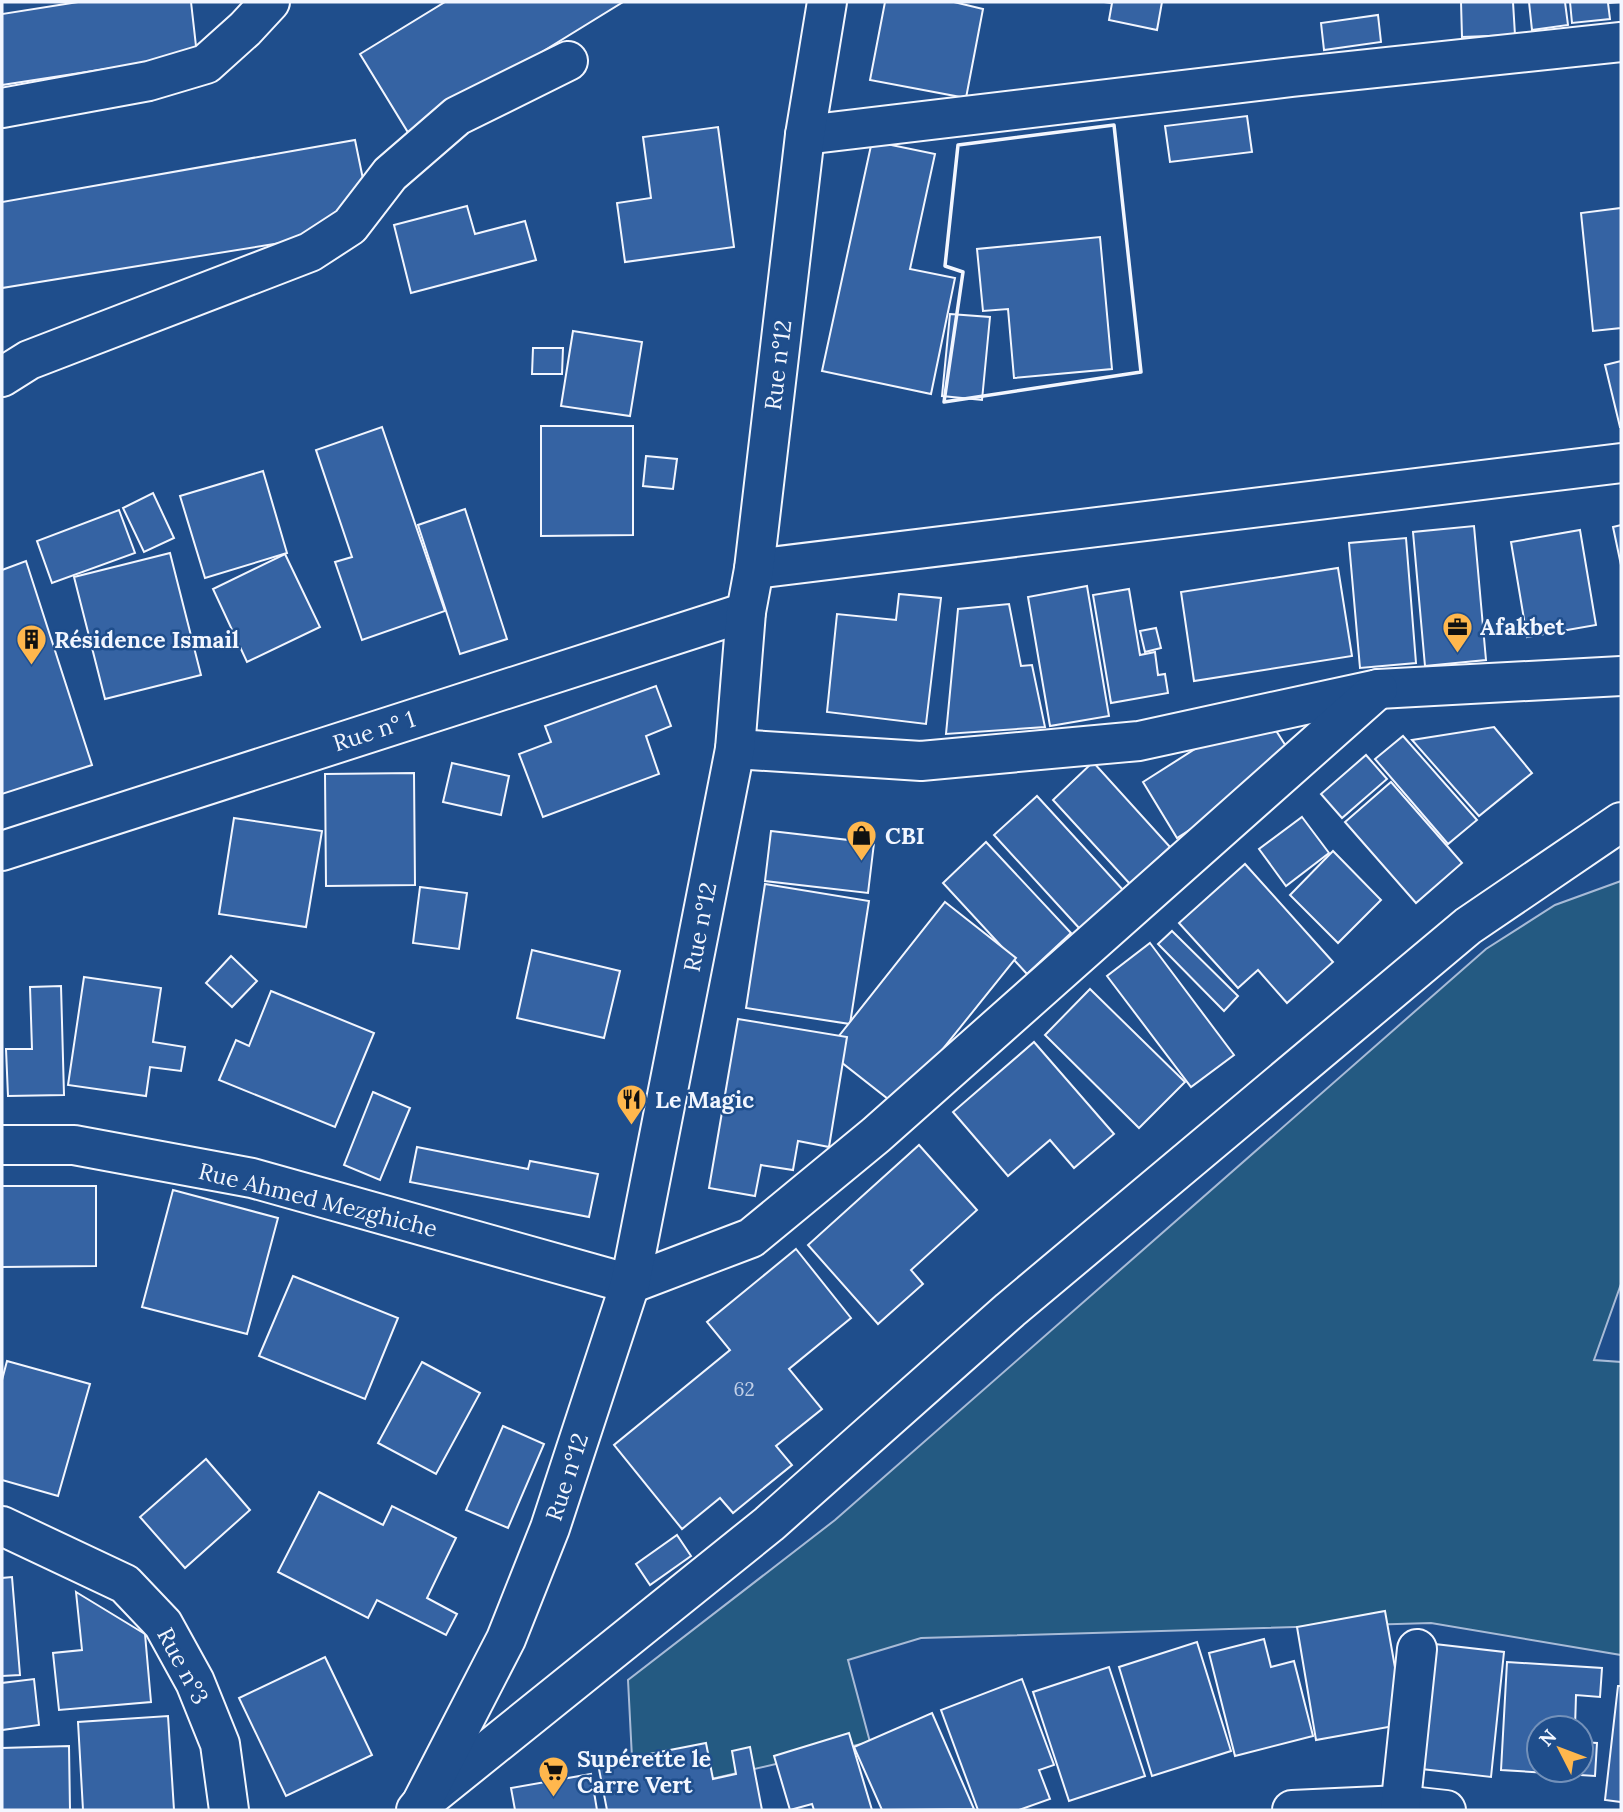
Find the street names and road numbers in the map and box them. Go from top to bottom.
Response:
street label: Rue n°12 [758,318,797,412]
street label: Rue n° 1 [329,704,418,757]
street label: Rue n°12 [677,880,722,974]
street label: Rue Ahmed Mezghiche [196,1156,440,1243]
street label: Rue n°12 [539,1429,594,1524]
street label: Rue n°3 [151,1622,216,1709]

